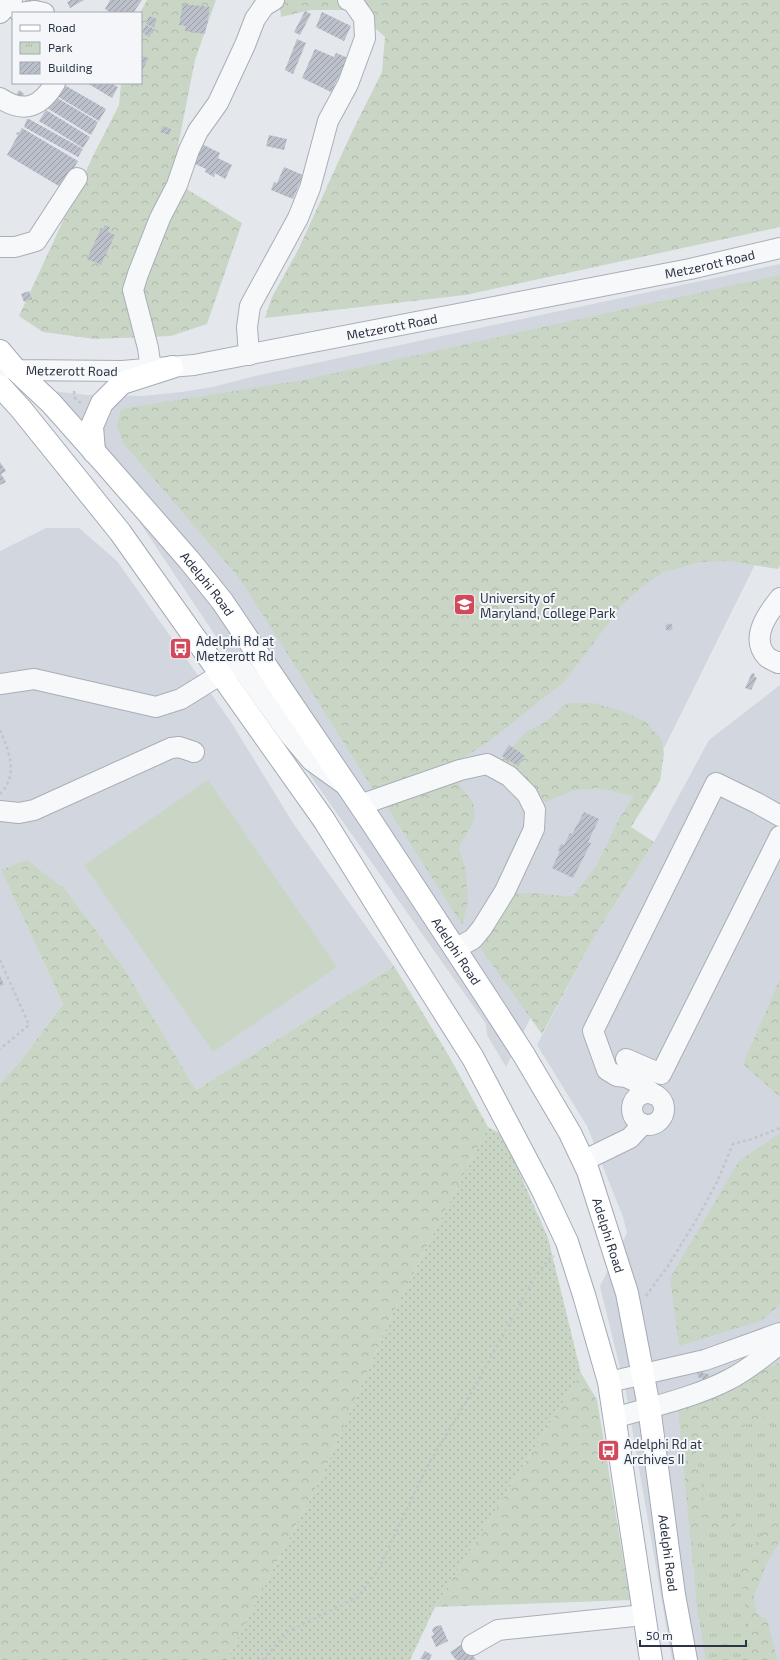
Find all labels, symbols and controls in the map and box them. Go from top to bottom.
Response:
legend [12,12,142,84]
text: Road [48,20,76,34]
text: Park [48,40,73,54]
text: Building [48,60,93,74]
street label: Metzerott Road [663,246,757,282]
street label: Metzerott Road [345,310,439,343]
street label: Metzerott Road [26,362,118,379]
street label: Adelphi Road [177,548,238,619]
place label: University of Maryland, College Park [480,590,616,621]
school or university icon: University of Maryland, College Park [452,592,478,618]
place label: Adelphi Rd at Metzerott Rd [196,633,274,664]
bus stop icon: Adelphi Rd at Metzerott Rd [167,635,193,661]
street label: Adelphi Road [428,914,484,988]
street label: Adelphi Road [589,1196,628,1275]
place label: Adelphi Rd at Archives II [624,1436,702,1467]
bus stop icon: Adelphi Rd at Archives II [596,1438,622,1464]
street label: Adelphi Road [655,1514,681,1593]
scale bar [640,1622,746,1648]
text: 50 m [646,1628,673,1642]

